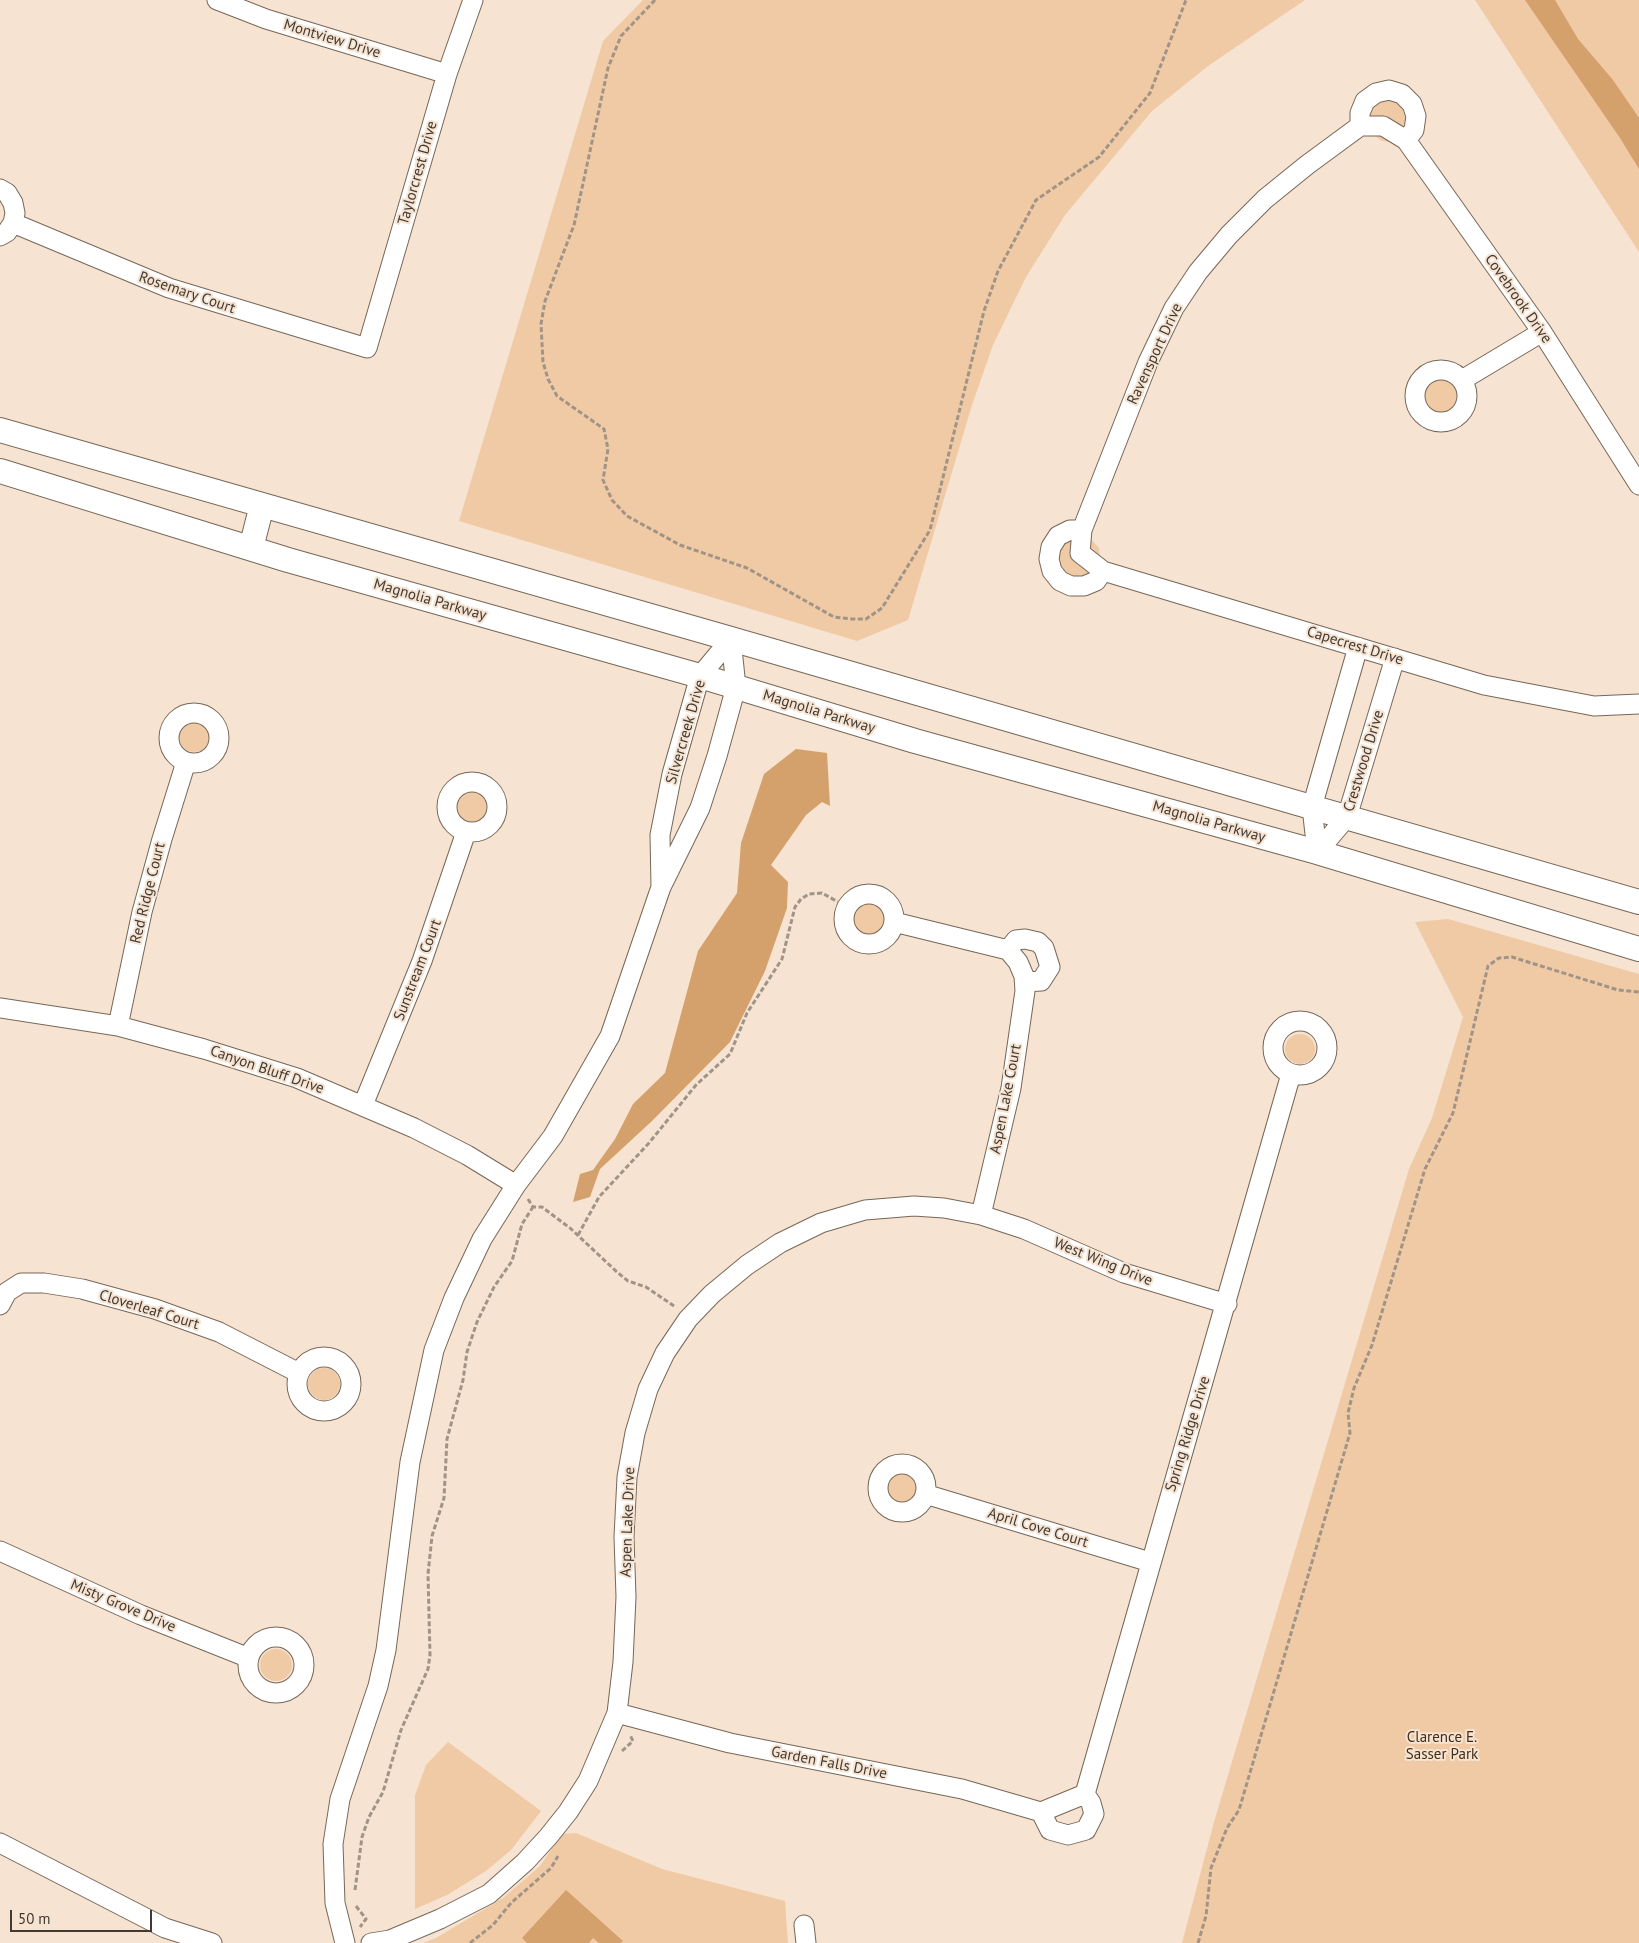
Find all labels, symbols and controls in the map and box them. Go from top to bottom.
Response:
street label: Montview Drive [281,16,383,62]
street label: Taylorcrest Drive [395,119,441,227]
street label: Covebrook Drive [1481,251,1555,347]
street label: Rosemary Court [136,268,238,318]
street label: Ravensport Drive [1124,300,1186,408]
street label: Magnolia Parkway [372,575,488,625]
street label: Capecrest Drive [1305,623,1405,669]
street label: Silvercreek Drive [662,678,710,786]
street label: Magnolia Parkway [761,686,877,738]
street label: Crestwood Drive [1340,708,1388,814]
street label: Magnolia Parkway [1151,797,1267,847]
street label: Red Ridge Court [127,841,169,945]
street label: Sunstream Court [390,917,446,1023]
street label: Canyon Bluff Drive [208,1042,326,1098]
street label: Aspen Lake Court [987,1043,1025,1155]
street label: West Wing Drive [1051,1234,1155,1290]
street label: Cloverleaf Court [97,1286,201,1334]
street label: Spring Ridge Drive [1162,1374,1214,1494]
street label: Aspen Lake Drive [617,1467,639,1577]
street label: April Cove Court [986,1504,1090,1552]
street label: Misty Grove Drive [68,1576,178,1636]
park label: Clarence E. Sasser Park [1406,1729,1478,1764]
street label: Garden Falls Drive [770,1743,888,1783]
scale bar [12,1900,155,1932]
text: 50 m [18,1909,51,1928]

